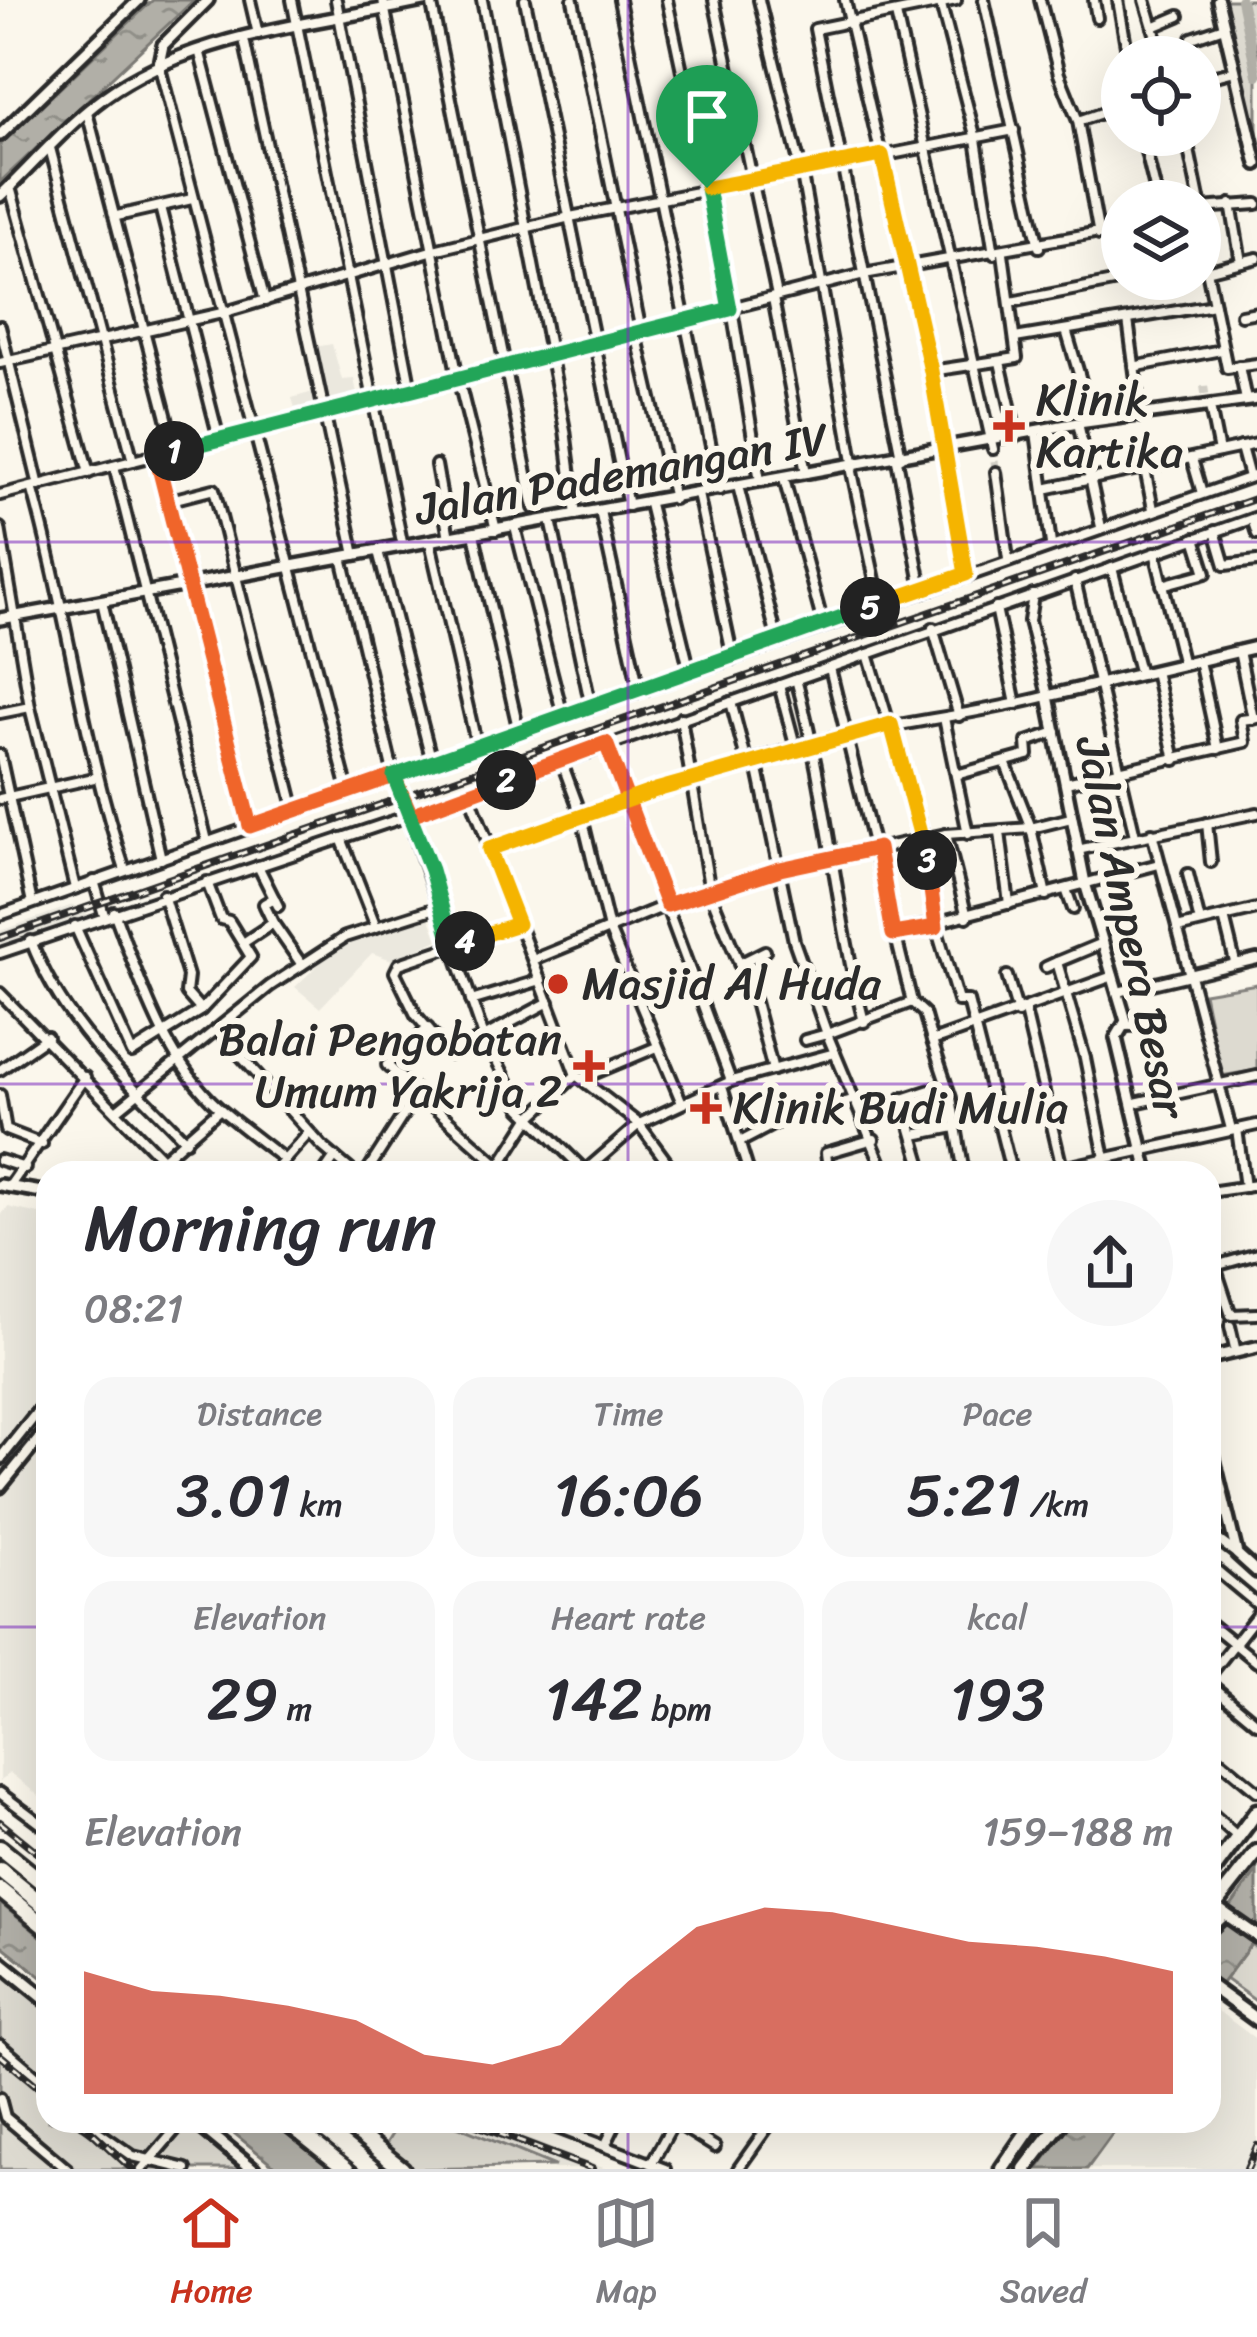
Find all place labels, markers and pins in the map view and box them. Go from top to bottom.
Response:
pin [656,65,758,188]
place label: Klinik Kartika [1036,360,1183,492]
marker: Klinik Kartika [993,410,1025,442]
pin: 1 [144,421,204,481]
pin: 5 [840,577,900,637]
pin: 2 [476,750,536,810]
pin: 3 [897,830,957,890]
pin: 4 [435,911,495,971]
place label: Masjid Al Huda [582,944,881,1024]
marker: Masjid Al Huda [545,971,571,997]
place label: Balai Pengobatan Umum Yakrija 2 [218,1000,562,1132]
marker: Balai Pengobatan Umum Yakrija 2 [573,1050,605,1082]
place label: Klinik Budi Mulia [733,1068,1069,1148]
marker: Klinik Budi Mulia [690,1092,722,1124]

